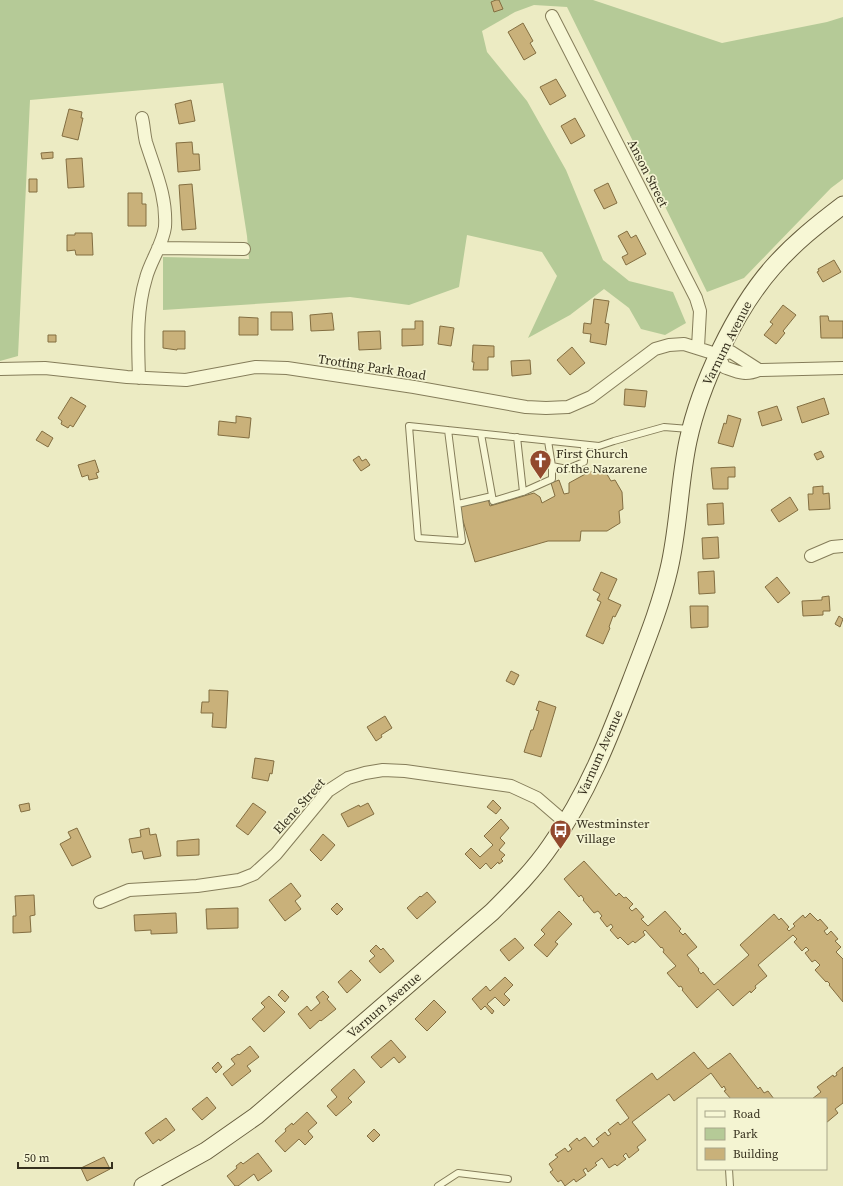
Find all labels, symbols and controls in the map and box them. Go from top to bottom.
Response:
street label: Anson Street [624,136,673,210]
street label: Varnum Avenue [698,298,756,388]
street label: Trotting Park Road [317,350,428,384]
place label: First Church of the Nazarene [556,445,648,477]
church icon: First Church of the Nazarene [528,447,554,480]
street label: Varnum Avenue [573,707,627,799]
street label: Elene Street [269,774,329,838]
place label: Westminster Village [576,815,650,847]
bus stop icon: Westminster Village [548,817,574,850]
street label: Varnum Avenue [343,968,425,1042]
legend [697,1098,827,1170]
text: Road [733,1106,760,1122]
text: Park [733,1126,758,1142]
scale bar [18,1144,112,1170]
text: Building [733,1146,778,1162]
text: 50 m [24,1150,50,1166]

